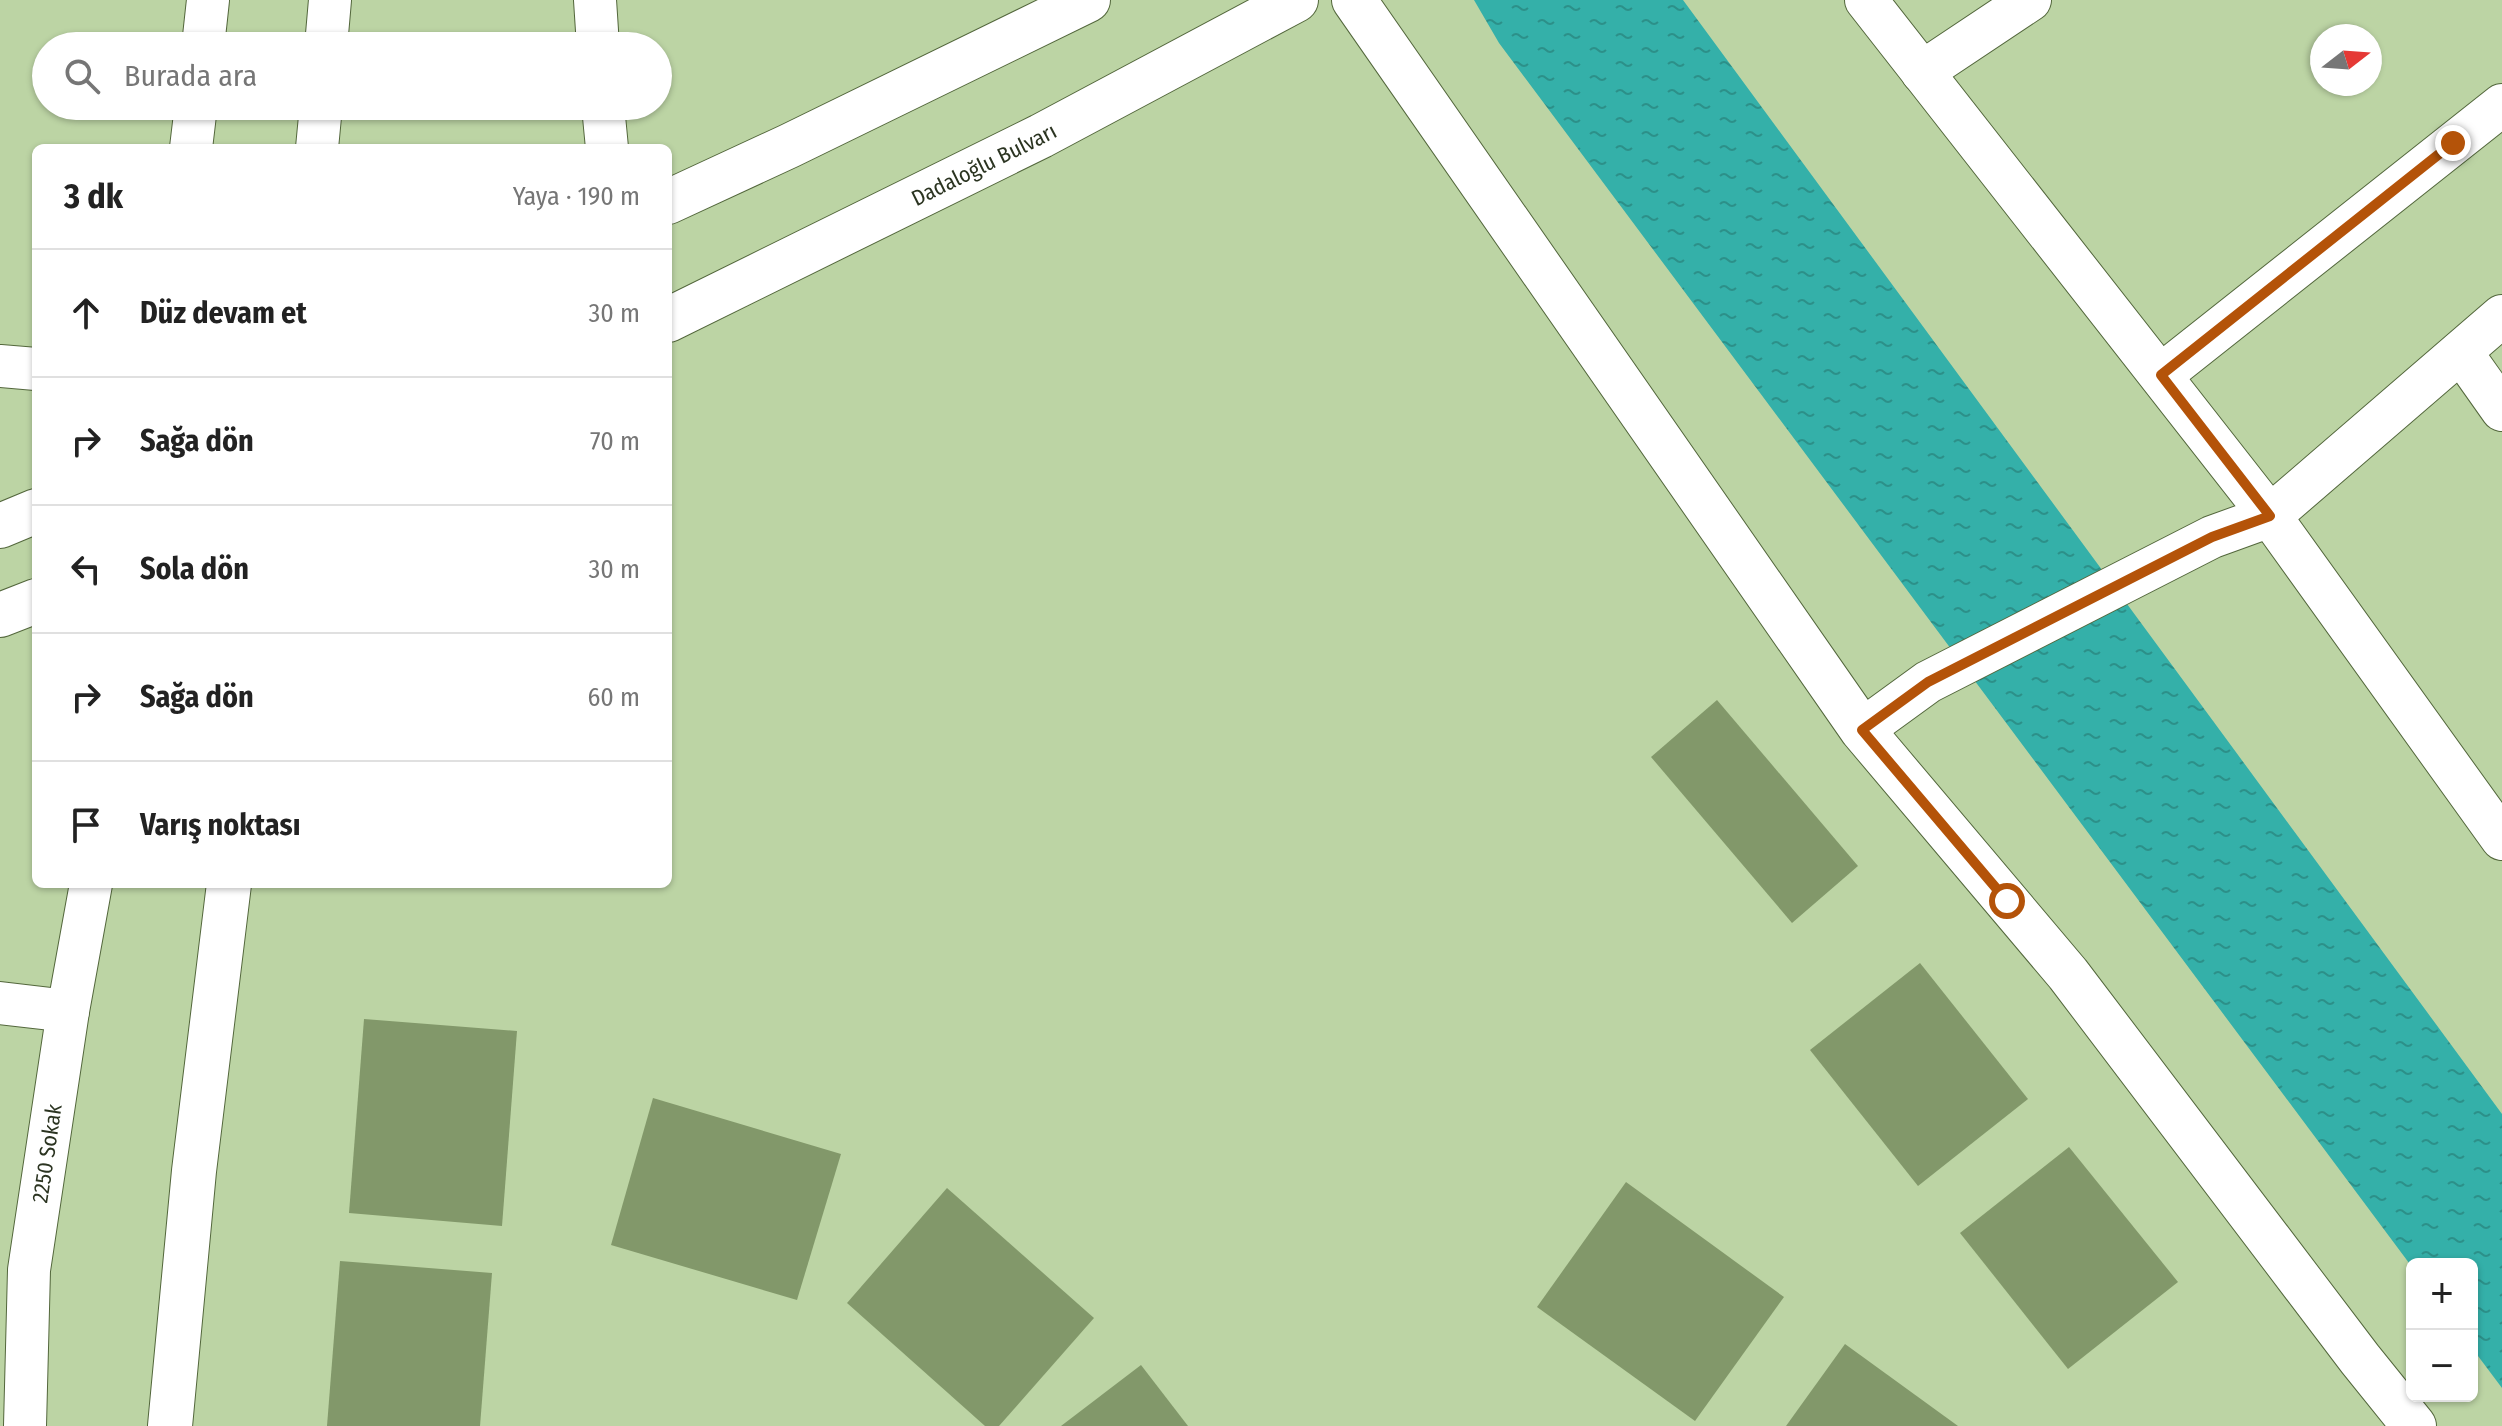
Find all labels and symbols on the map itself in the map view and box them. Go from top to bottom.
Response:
north arrow [2310,24,2382,96]
street label: Dadaloğlu Bulvarı [907,117,1061,212]
route end [2435,125,2471,161]
route start [1989,883,2025,919]
street label: 2250 Sokak [26,1101,68,1205]

